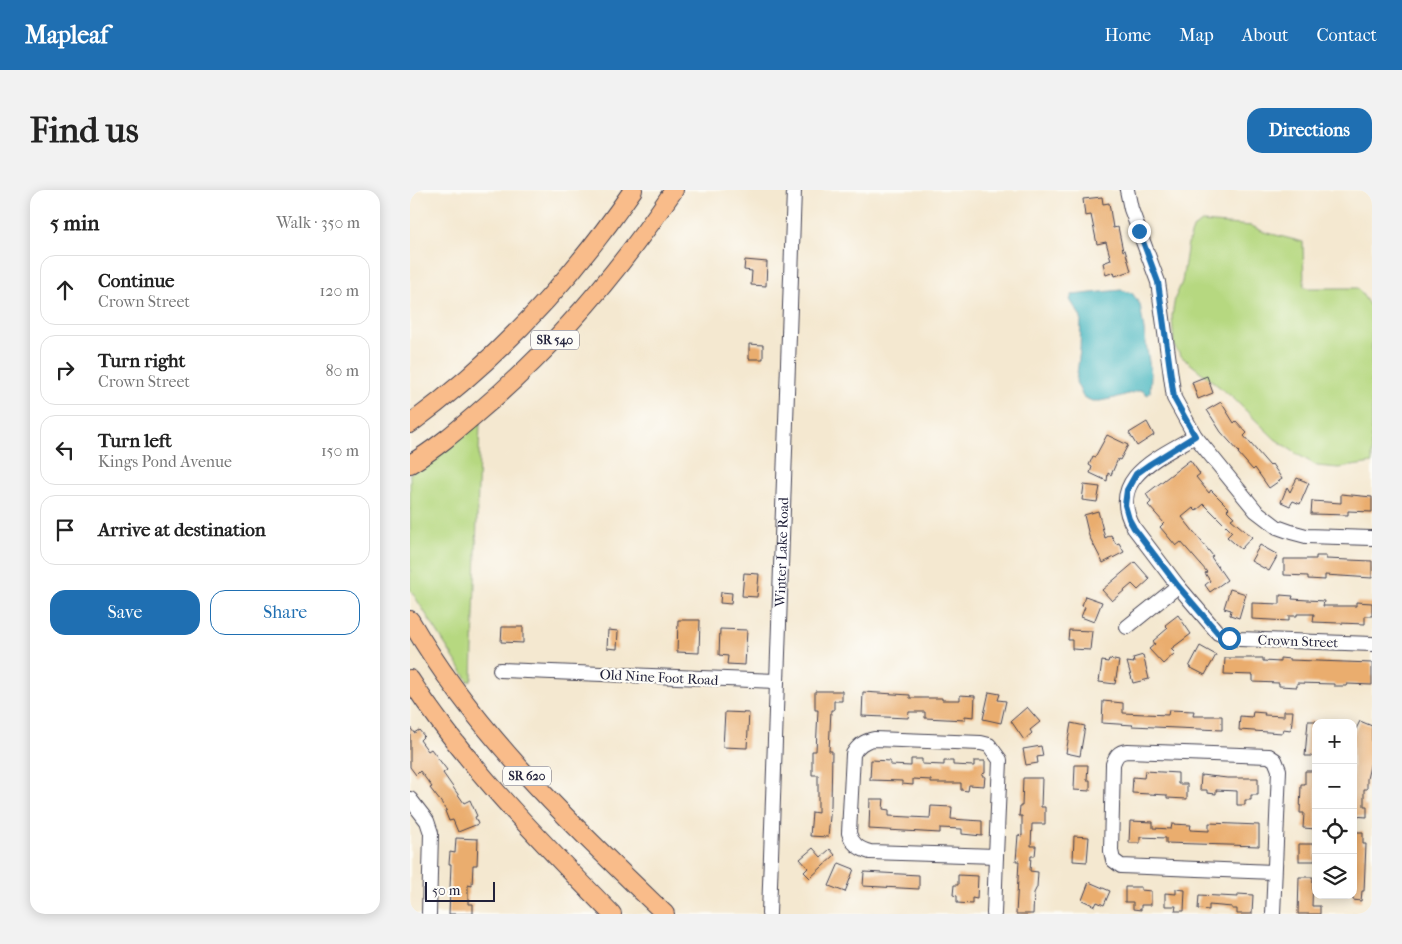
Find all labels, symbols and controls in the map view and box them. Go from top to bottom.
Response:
text: Mapleaf [25,21,108,49]
text: Home [1104,25,1151,46]
text: Map [1179,25,1214,46]
text: About [1242,25,1288,46]
text: Contact [1316,25,1377,46]
button: Directions [1247,108,1372,153]
text: Find us [30,110,139,151]
text: 5 min [50,211,99,235]
text: Walk · 350 m [276,213,360,232]
route end [1128,220,1151,243]
text: Continue [98,270,174,292]
icon: ahead [51,276,79,304]
text: 120 m [320,281,359,300]
text: Crown Street [98,292,190,311]
road number: SR 540 [531,330,579,350]
text: Turn right [98,350,185,372]
icon: right [51,356,79,384]
text: 80 m [325,361,359,380]
text: Crown Street [98,372,190,391]
text: Turn left [98,430,172,452]
icon: left [51,436,79,464]
text: 150 m [321,441,359,460]
text: Kings Pond Avenue [98,452,232,471]
street label: Winter Lake Road [772,497,792,608]
icon: arrive [51,516,79,544]
text: Arrive at destination [98,519,266,541]
button: Save [50,590,200,635]
button: Share [210,590,360,635]
route start [1218,627,1241,650]
street label: Crown Street [1257,632,1339,651]
street label: Old Nine Foot Road [599,666,719,689]
map controls [1312,719,1357,899]
button: + [1312,719,1357,764]
button: − [1312,764,1357,809]
road number: SR 620 [503,766,551,786]
button: locate [1312,809,1357,854]
button: layers [1312,854,1357,899]
scale bar [425,879,495,902]
text: 50 m [432,882,460,899]

